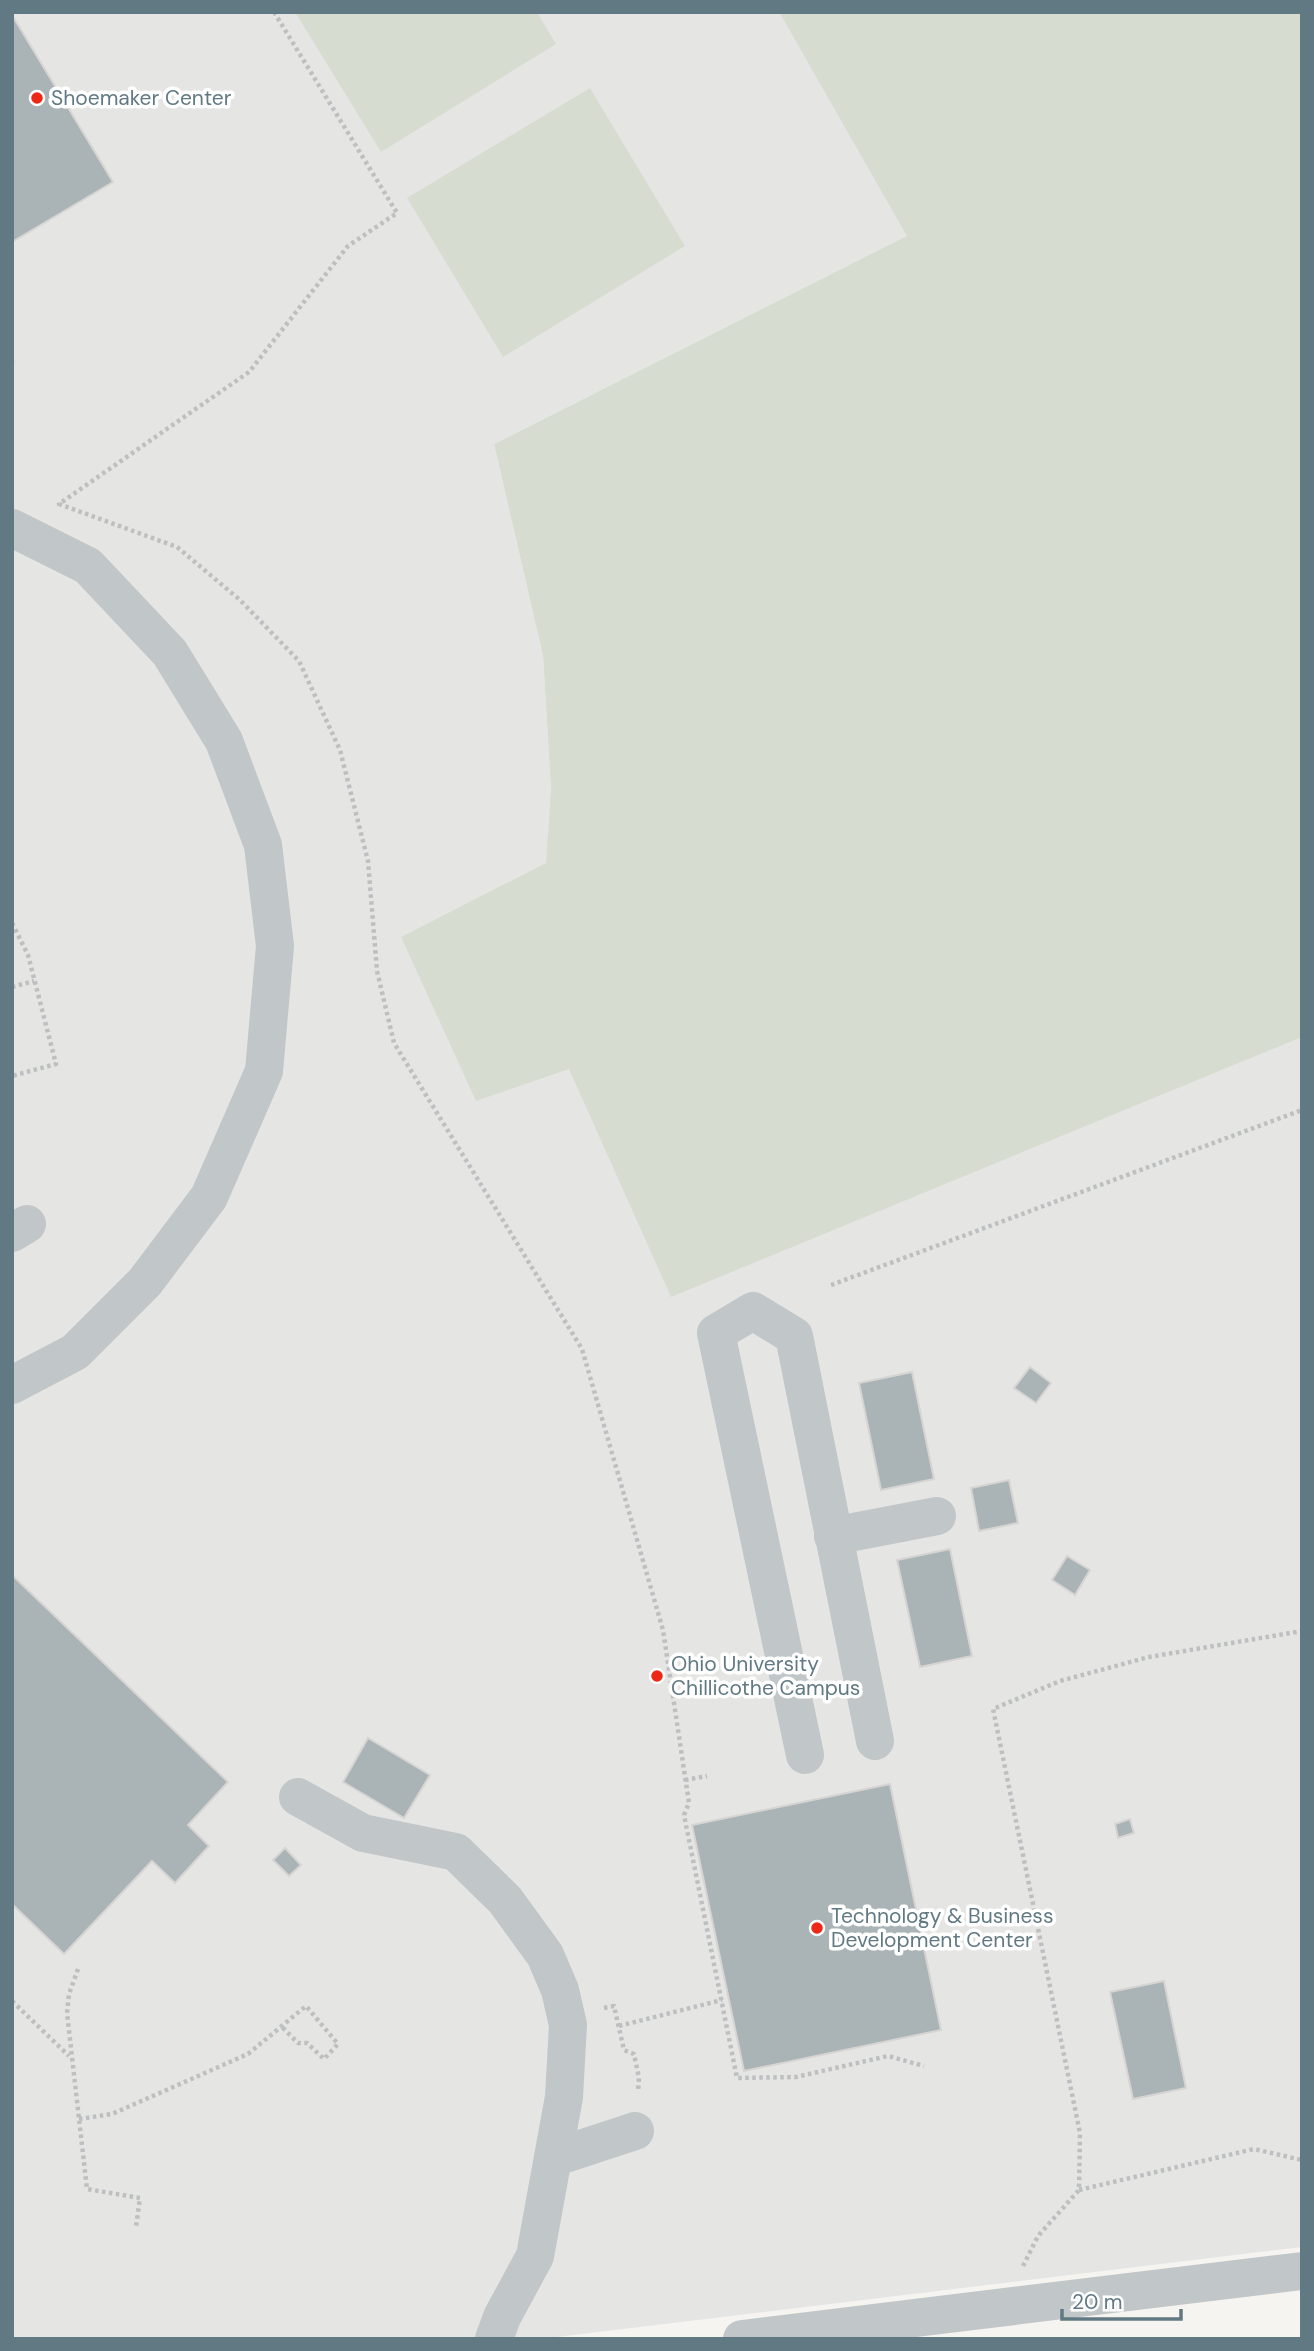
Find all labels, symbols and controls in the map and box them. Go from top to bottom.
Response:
place label: Shoemaker Center [51,84,232,112]
marker: Shoemaker Center [29,90,45,106]
place label: Ohio University Chillicothe Campus [671,1650,860,1702]
marker: Ohio University Chillicothe Campus [649,1668,665,1684]
place label: Technology & Business Development Center [831,1902,1053,1954]
marker: Technology & Business Development Center [809,1920,825,1936]
scale bar [1062,2278,1181,2322]
text: 20 m [1072,2288,1123,2316]

